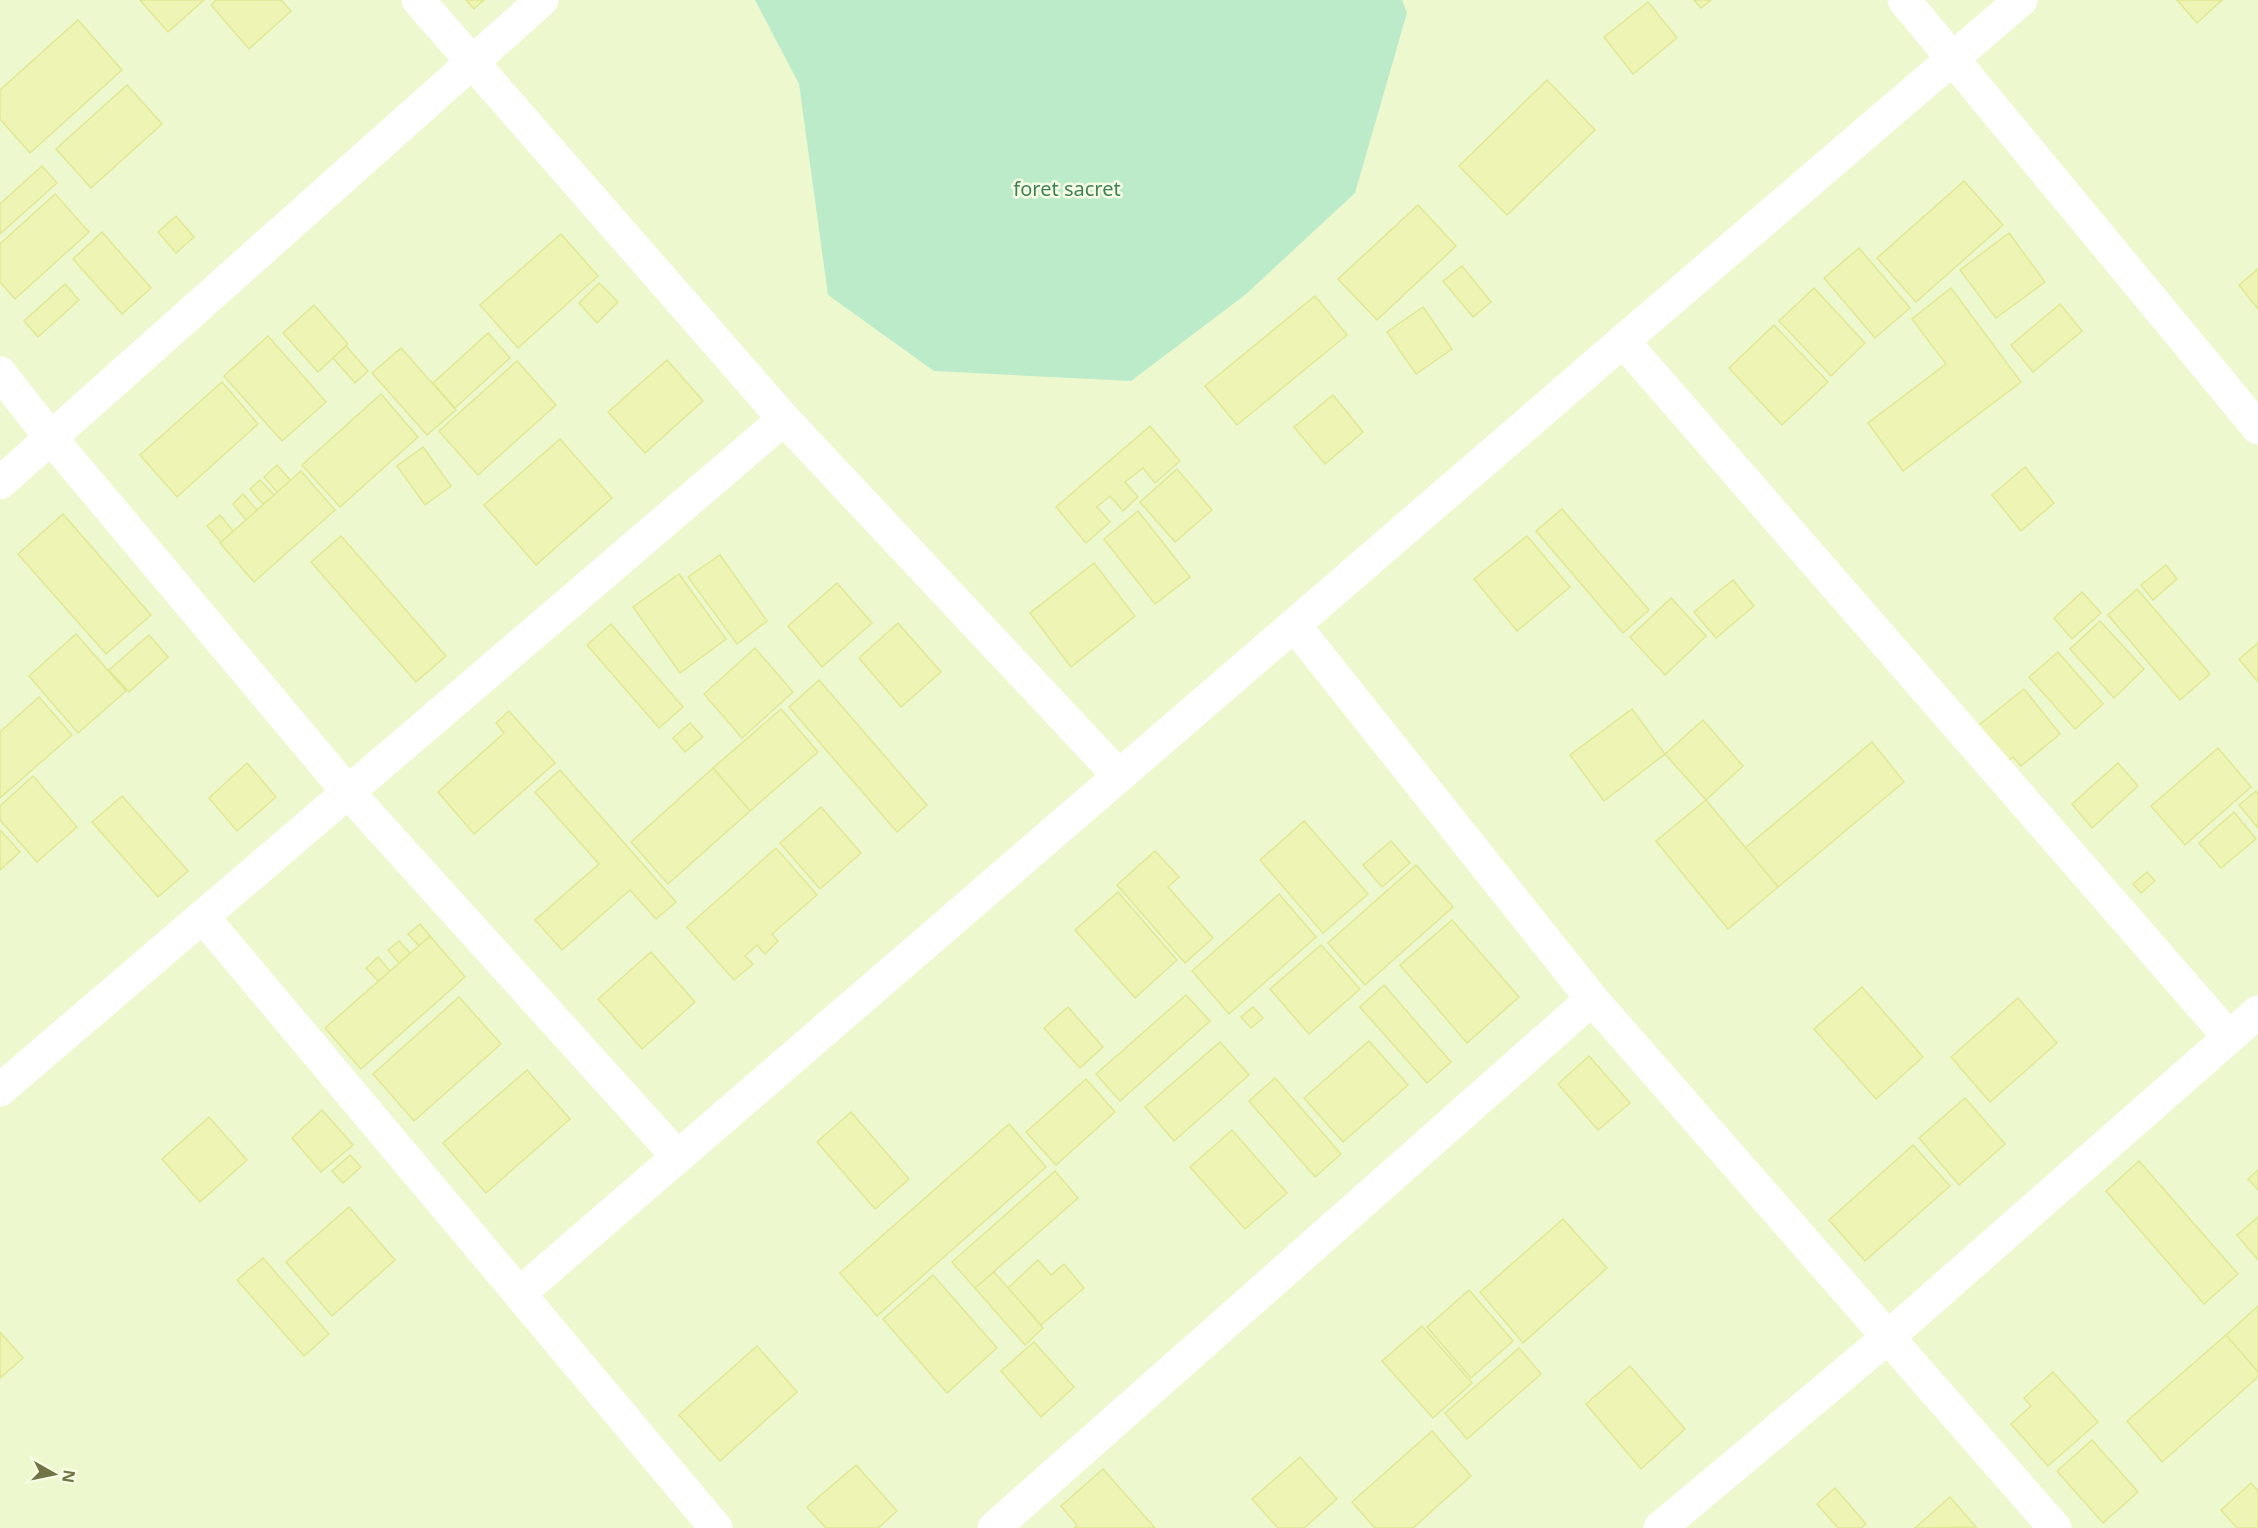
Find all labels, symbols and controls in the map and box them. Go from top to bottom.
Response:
park label: foret sacret [1013,175,1121,202]
north arrow [24,1444,84,1504]
text: N [57,1468,81,1484]

